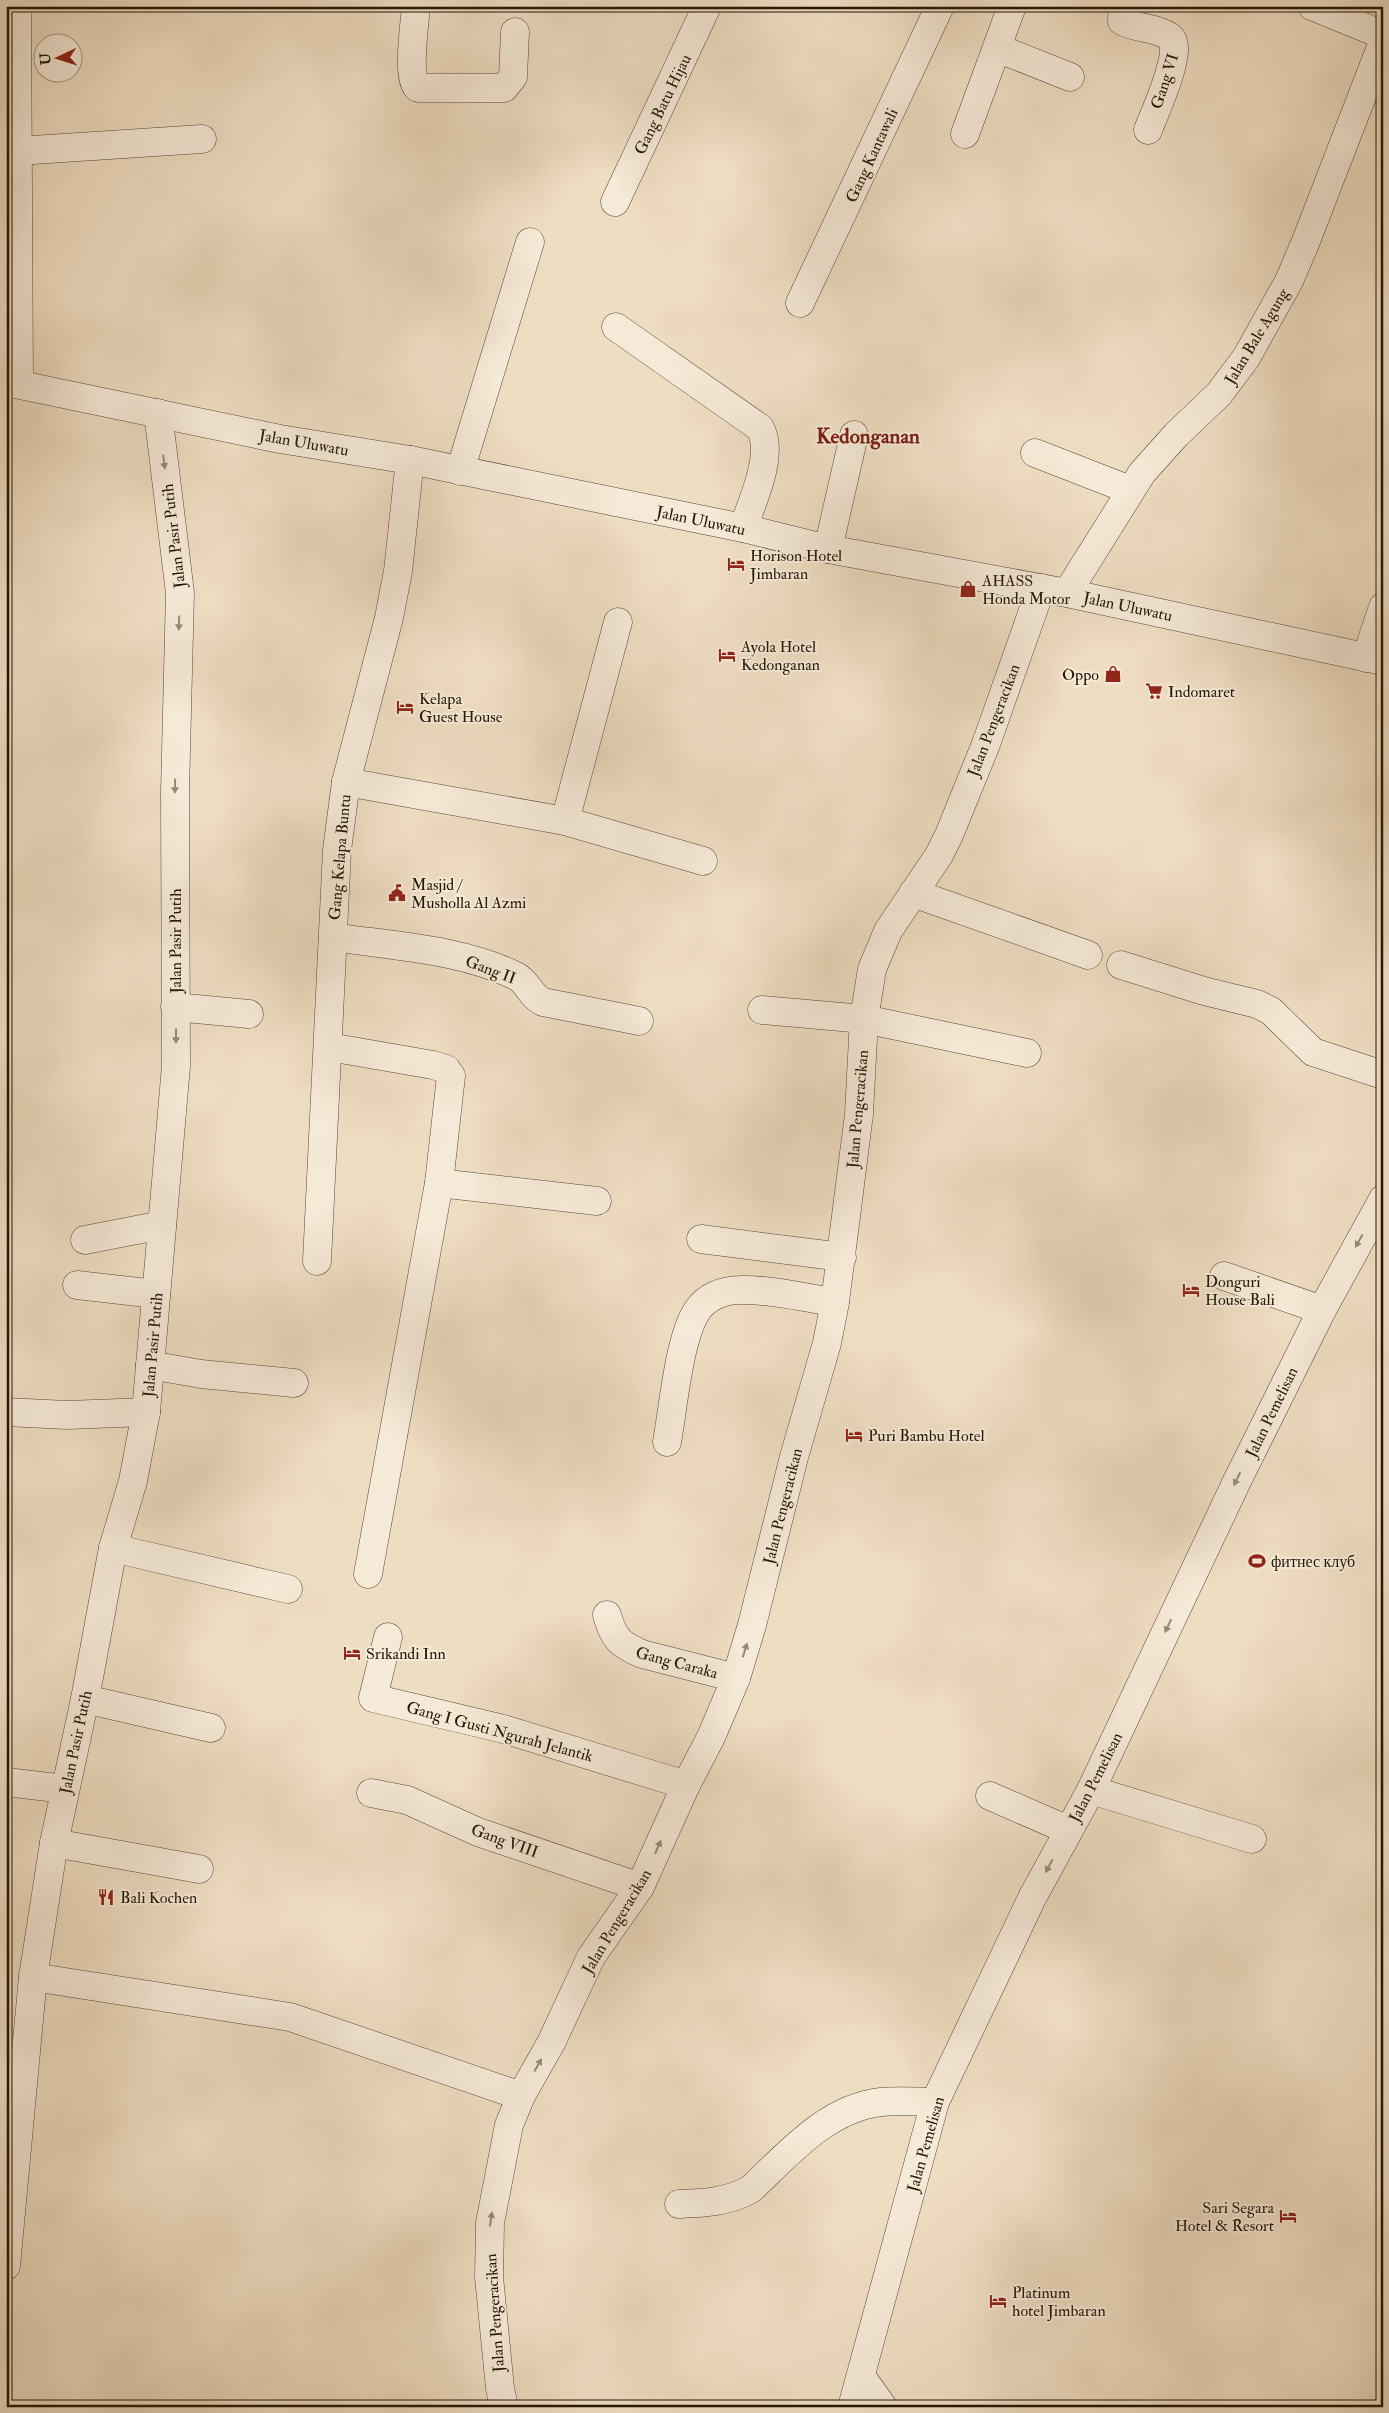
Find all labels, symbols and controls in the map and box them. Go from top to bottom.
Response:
north arrow [32,32,82,82]
street label: Gang Batu Hijau [630,51,696,158]
street label: Gang VI [1147,51,1183,112]
text: U [37,52,54,65]
street label: Gang Kantawali [841,105,902,206]
street label: Jalan Bale Agung [1220,284,1295,390]
district label: Kedonganan [816,423,920,450]
street label: Jalan Uluwatu [256,425,350,462]
one-way arrow [160,454,168,470]
street label: Jalan Pasir Putih [158,482,191,590]
street label: Jalan Uluwatu [653,502,747,541]
place label: Horison Hotel Jimbaran [749,546,842,585]
hotel icon: Horison Hotel Jimbaran [726,554,746,574]
place label: AHASS Honda Motor [981,571,1070,609]
shop icon: AHASS Honda Motor [958,579,978,599]
street label: Jalan Uluwatu [1080,588,1174,627]
one-way arrow [175,616,183,632]
place label: Ayola Hotel Kedonganan [740,637,820,675]
hotel icon: Ayola Hotel Kedonganan [717,645,737,665]
street label: Jalan Pengeracikan [963,661,1026,781]
shop icon: Oppo [1103,664,1123,684]
place label: Oppo [1062,665,1099,686]
supermarket icon: Indomaret [1144,681,1164,701]
place label: Indomaret [1168,682,1235,702]
place label: Kelapa Guest House [419,689,503,727]
hotel icon: Kelapa Guest House [395,697,415,717]
one-way arrow [171,778,179,794]
street label: Gang Kelapa Buntu [325,793,356,921]
place label: Masjid / Musholla Al Azmi [411,875,526,913]
public building icon: Masjid / Musholla Al Azmi [387,883,407,903]
street label: Jalan Pasir Putih [166,888,187,995]
street label: Gang II [463,951,519,989]
one-way arrow [172,1028,180,1044]
street label: Jalan Pengeracikan [843,1049,874,1170]
one-way arrow [1355,1235,1364,1248]
place label: Donguri House Bali [1205,1272,1275,1310]
hotel icon: Donguri House Bali [1181,1280,1201,1300]
street label: Jalan Pasir Putih [138,1291,169,1399]
street label: Jalan Pemelisan [1241,1364,1303,1462]
hotel icon: Puri Bambu Hotel [844,1425,864,1445]
place label: Puri Bambu Hotel [868,1426,985,1446]
street label: Jalan Pengeracikan [759,1446,808,1568]
one-way arrow [1233,1472,1241,1486]
sports icon: фитнес клуб [1247,1551,1267,1571]
place label: фитнес клуб [1271,1552,1355,1572]
one-way arrow [1164,1619,1172,1633]
street label: Gang Caraka [633,1642,720,1684]
hotel icon: Srikandi Inn [342,1643,362,1663]
one-way arrow [741,1643,749,1658]
place label: Srikandi Inn [366,1644,446,1664]
street label: Jalan Pasir Putih [55,1688,98,1797]
street label: Gang I Gusti Ngurah Jelantik [404,1697,596,1768]
street label: Jalan Pemelisan [1064,1729,1128,1827]
street label: Gang VIII [468,1820,541,1862]
one-way arrow [655,1840,663,1854]
one-way arrow [1045,1858,1053,1873]
street label: Jalan Pengeracikan [577,1865,657,1979]
restaurant icon: Bali Kochen [96,1887,116,1907]
place label: Bali Kochen [120,1888,197,1908]
one-way arrow [534,2058,542,2072]
street label: Jalan Pemelisan [903,2094,950,2196]
place label: Sari Segara Hotel & Resort [1175,2198,1274,2236]
hotel icon: Sari Segara Hotel & Resort [1278,2206,1298,2226]
one-way arrow [488,2211,496,2227]
street label: Jalan Pengeracikan [481,2253,510,2374]
place label: Platinum hotel Jimbaran [1012,2283,1106,2322]
hotel icon: Platinum hotel Jimbaran [988,2291,1008,2311]

